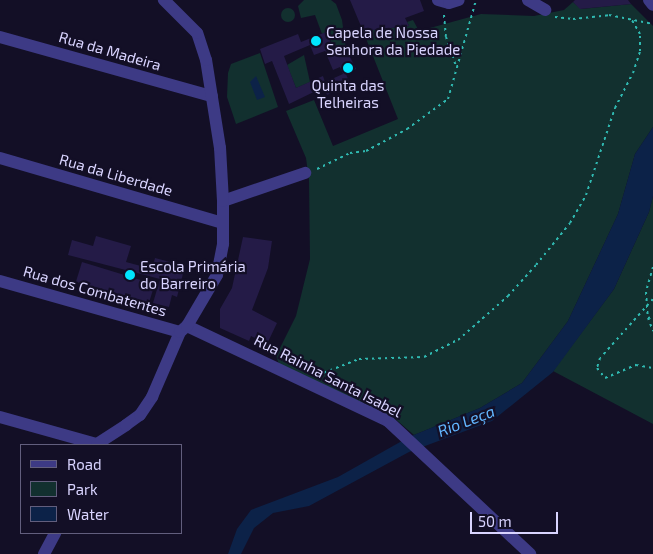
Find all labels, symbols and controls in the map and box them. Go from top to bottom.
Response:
place label: Capela de Nossa Senhora da Piedade [326,23,460,58]
street label: Rua da Madeira [57,28,163,74]
marker: Capela de Nossa Senhora da Piedade [310,35,322,47]
marker: Quinta das Telheiras [342,62,354,74]
place label: Quinta das Telheiras [312,76,384,111]
street label: Rua da Liberdade [57,150,175,200]
place label: Escola Primária do Barreiro [140,257,246,292]
street label: Rua dos Combatentes [21,262,169,320]
marker: Escola Primária do Barreiro [124,269,136,281]
street label: Rua Rainha Santa Isabel [251,331,405,421]
water label: Rio Leça [435,401,497,441]
legend [20,444,182,534]
text: Road [67,455,102,473]
text: Park [67,480,98,498]
scale bar [473,502,560,534]
text: Water [67,505,109,523]
text: 50 m [478,512,512,530]

